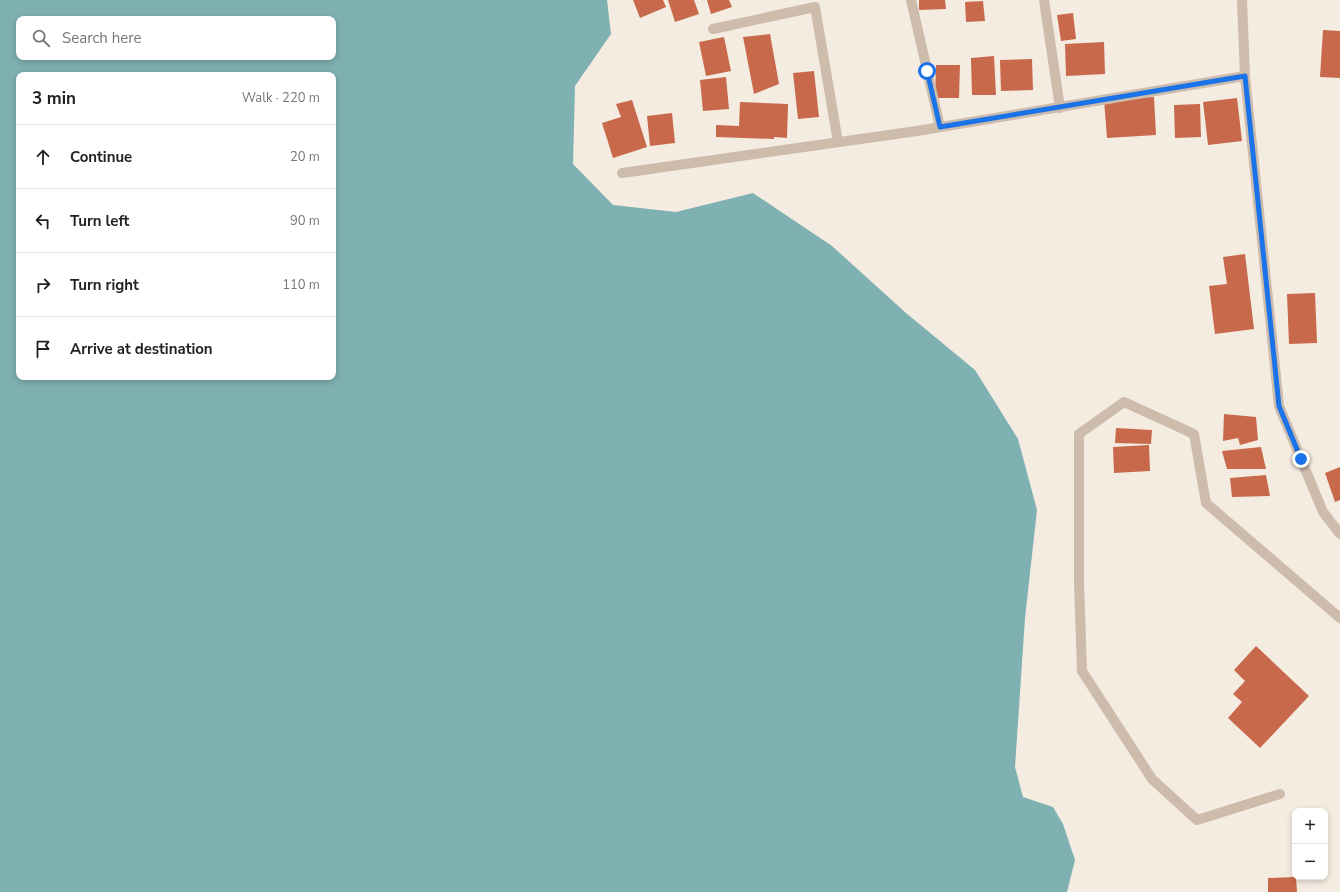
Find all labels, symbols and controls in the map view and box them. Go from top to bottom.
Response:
search box [16,16,336,60]
icon: search [30,27,52,49]
text: Search here [62,28,142,48]
route start [918,62,936,80]
text: 3 min [32,87,76,110]
text: Walk · 220 m [242,89,320,107]
icon: ahead [32,146,54,168]
text: Continue [70,147,132,167]
text: 20 m [290,148,320,166]
icon: left [32,210,54,232]
text: Turn left [70,211,129,231]
text: 90 m [290,212,320,230]
icon: right [32,274,54,296]
text: Turn right [70,275,139,295]
text: 110 m [282,276,320,294]
icon: arrive [32,338,54,360]
text: Arrive at destination [70,339,213,359]
route end [1292,450,1310,468]
map controls [1292,808,1328,880]
button: + [1292,808,1328,844]
button: − [1292,844,1328,880]

